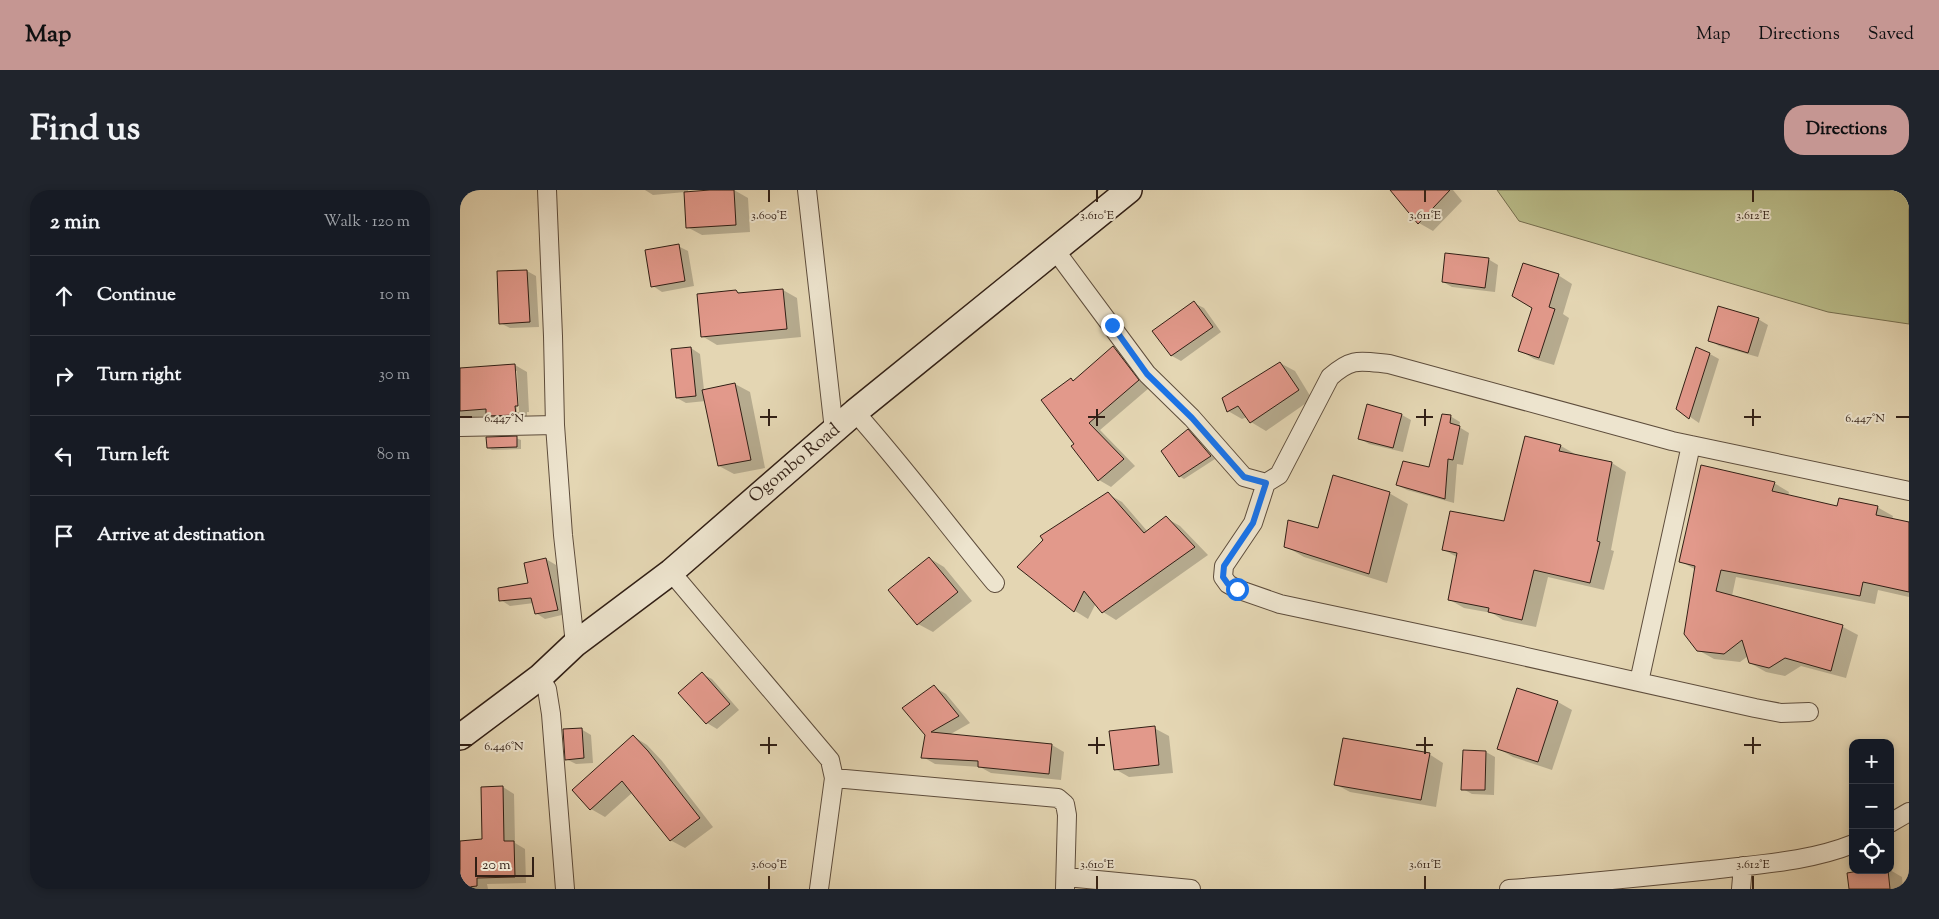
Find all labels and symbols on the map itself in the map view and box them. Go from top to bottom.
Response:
text: 3.609°E [751,207,788,225]
text: 3.610°E [1080,207,1115,225]
text: 3.611°E [1409,207,1442,225]
text: 3.612°E [1736,207,1770,225]
route end [1101,314,1124,337]
text: 6.447°N [484,410,524,428]
text: 6.447°N [1845,410,1885,428]
street label: Ogombo Road [744,418,846,510]
route start [1226,578,1249,601]
text: 6.446°N [484,738,524,756]
scale bar [475,854,534,877]
text: 3.609°E [751,856,788,874]
text: 3.610°E [1080,856,1115,874]
text: 3.611°E [1409,856,1442,874]
text: 3.612°E [1736,856,1770,874]

